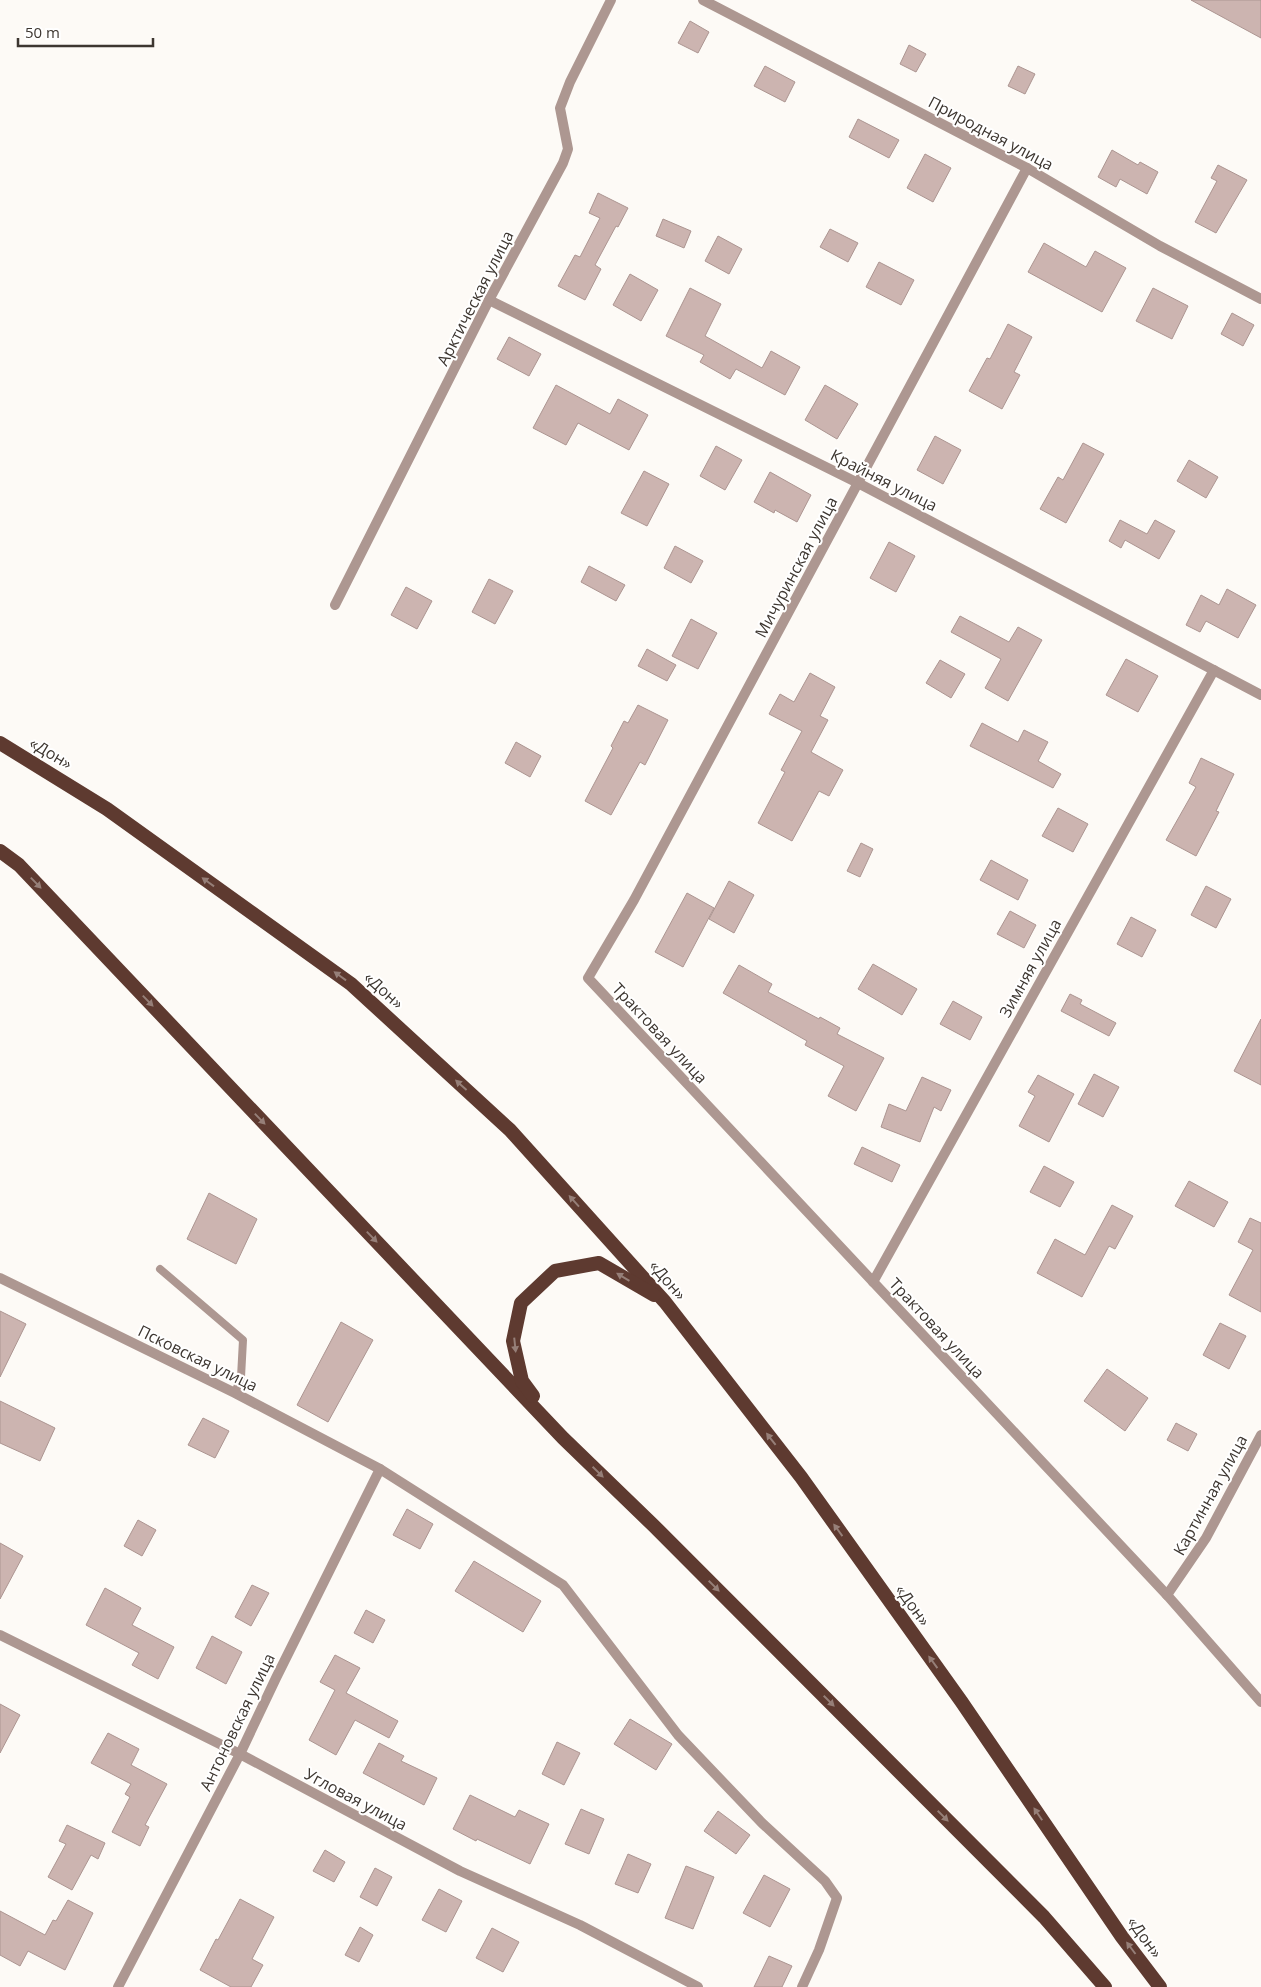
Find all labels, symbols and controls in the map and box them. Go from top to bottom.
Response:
scale bar [18,15,152,47]
text: 50 m [25,22,60,42]
street label: Природная улица [925,91,1057,175]
street label: Арктическая улица [431,227,519,369]
street label: Крайняя улица [827,444,941,516]
street label: Мичуринская улица [750,493,842,641]
street label: «Дон» [25,732,77,774]
one-way arrow [30,877,42,889]
one-way arrow [201,877,215,887]
street label: Зимняя улица [994,915,1066,1021]
street label: «Дон» [359,966,409,1014]
one-way arrow [333,971,347,981]
street label: Трактовая улица [608,978,712,1088]
one-way arrow [142,995,154,1007]
one-way arrow [456,1079,468,1091]
one-way arrow [254,1113,266,1125]
one-way arrow [569,1195,580,1208]
one-way arrow [366,1231,378,1243]
street label: «Дон» [644,1255,692,1305]
one-way arrow [617,1273,630,1282]
street label: Трактовая улица [885,1273,989,1383]
street label: Псковская улица [135,1320,261,1396]
one-way arrow [511,1337,519,1353]
street label: Картинная улица [1168,1431,1252,1559]
one-way arrow [766,1432,776,1446]
one-way arrow [592,1466,604,1478]
one-way arrow [833,1523,843,1536]
one-way arrow [708,1580,720,1592]
street label: «Дон» [890,1580,936,1630]
street label: Антоновская улица [194,1650,280,1794]
one-way arrow [928,1655,938,1669]
one-way arrow [822,1695,834,1707]
street label: Угловая улица [301,1763,411,1835]
one-way arrow [1034,1807,1043,1821]
one-way arrow [937,1810,949,1822]
street label: «Дон» [1122,1912,1168,1962]
one-way arrow [1125,1942,1136,1955]

